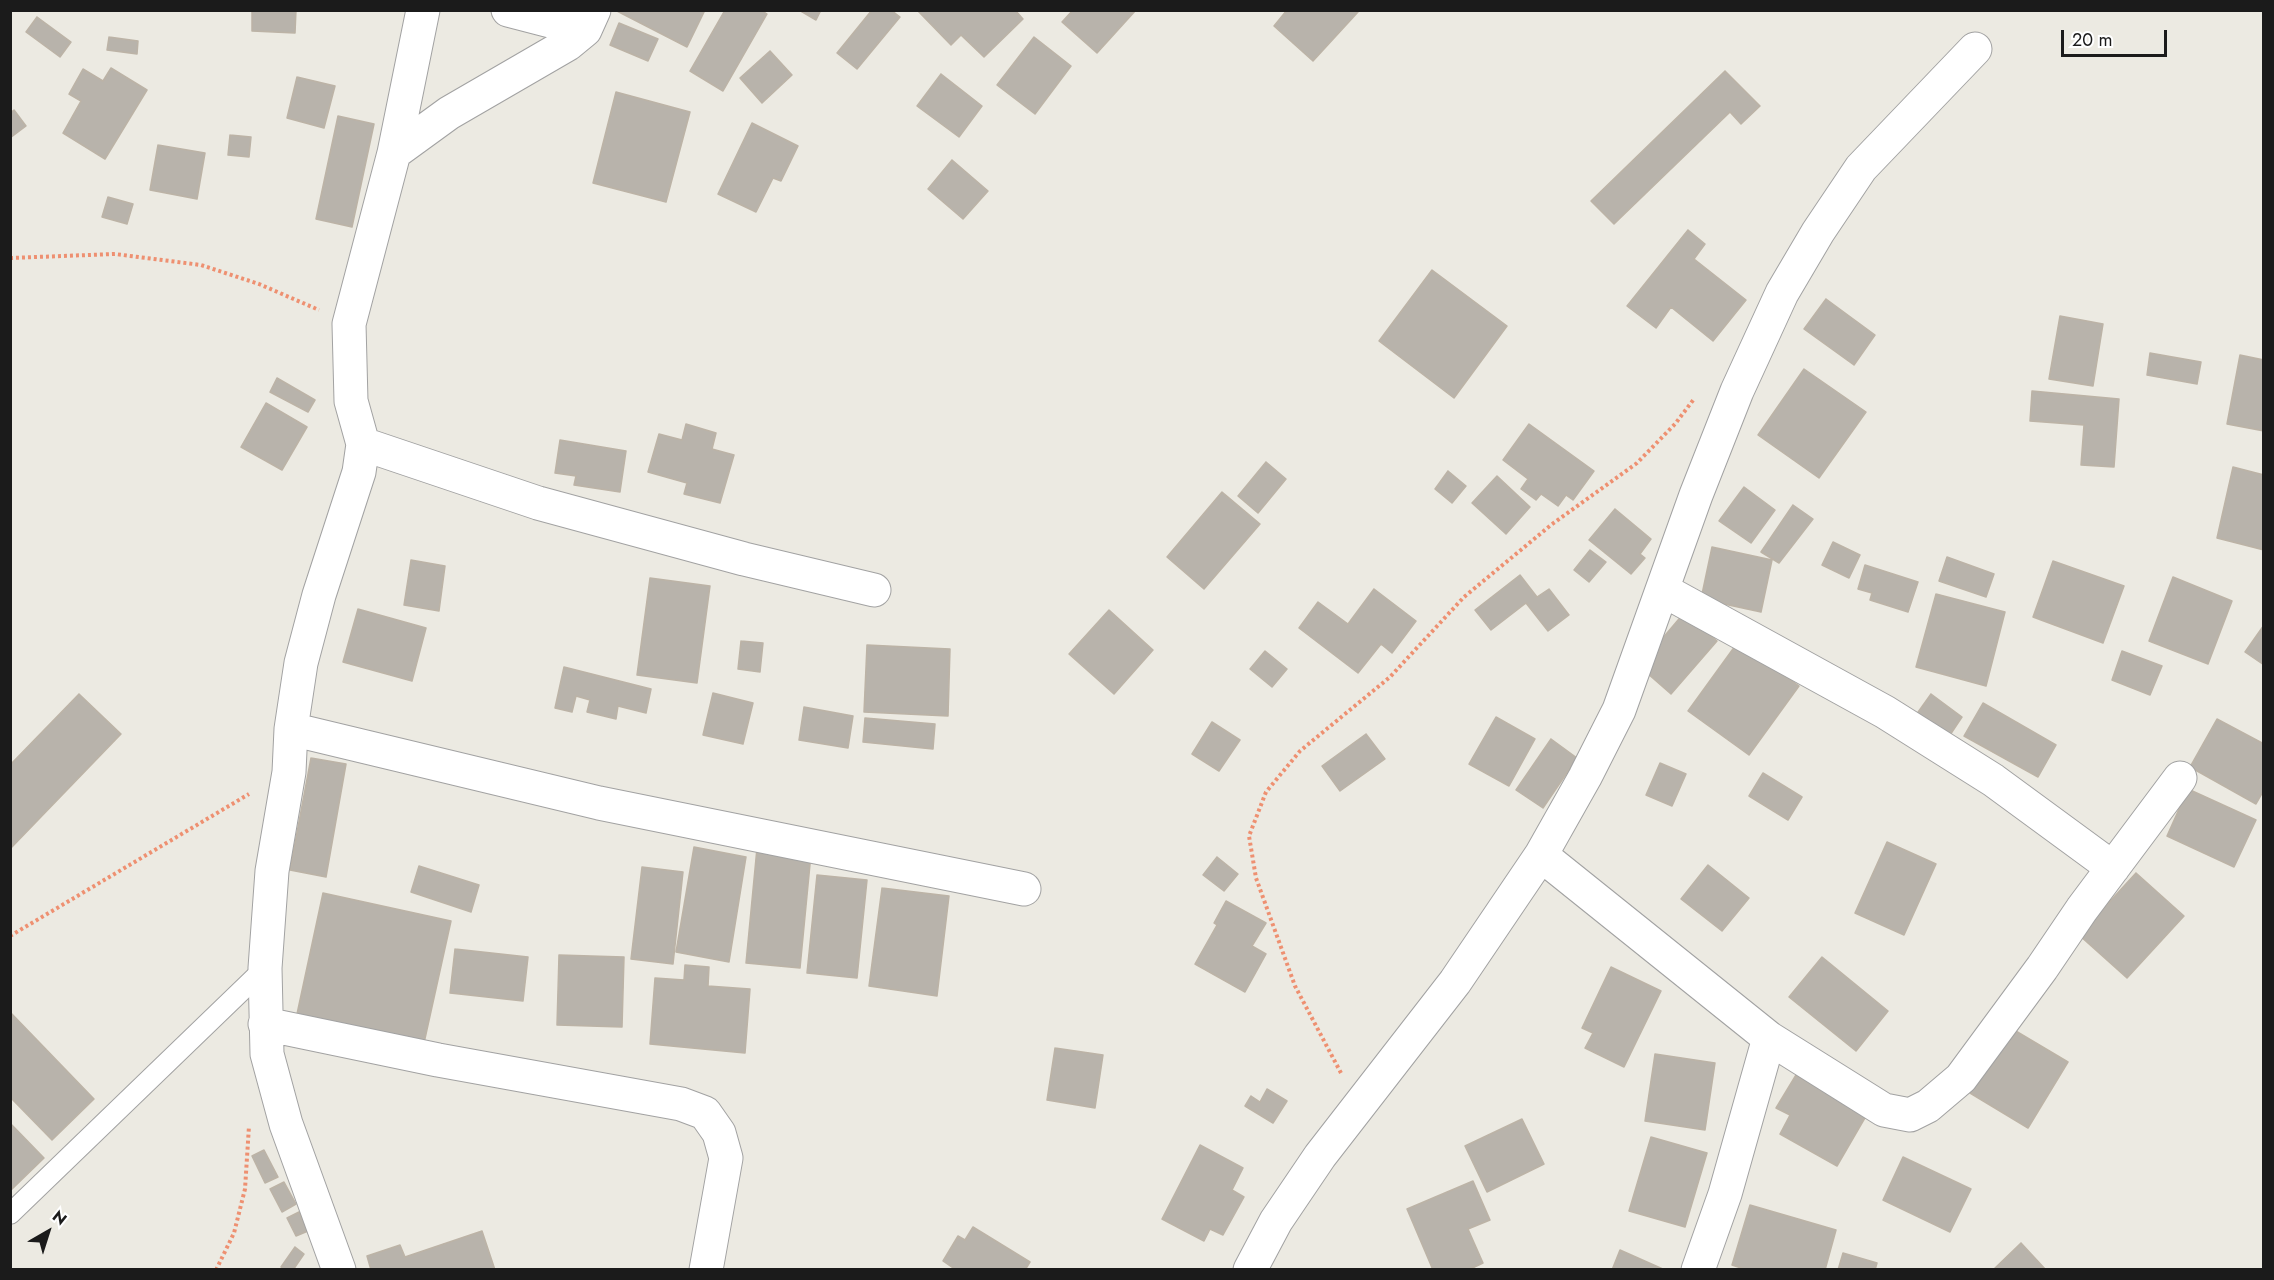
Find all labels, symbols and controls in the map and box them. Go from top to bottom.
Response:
scale bar [2064,18,2170,56]
text: 20 m [2072,27,2112,53]
north arrow [18,1202,78,1262]
text: N [47,1205,72,1231]

